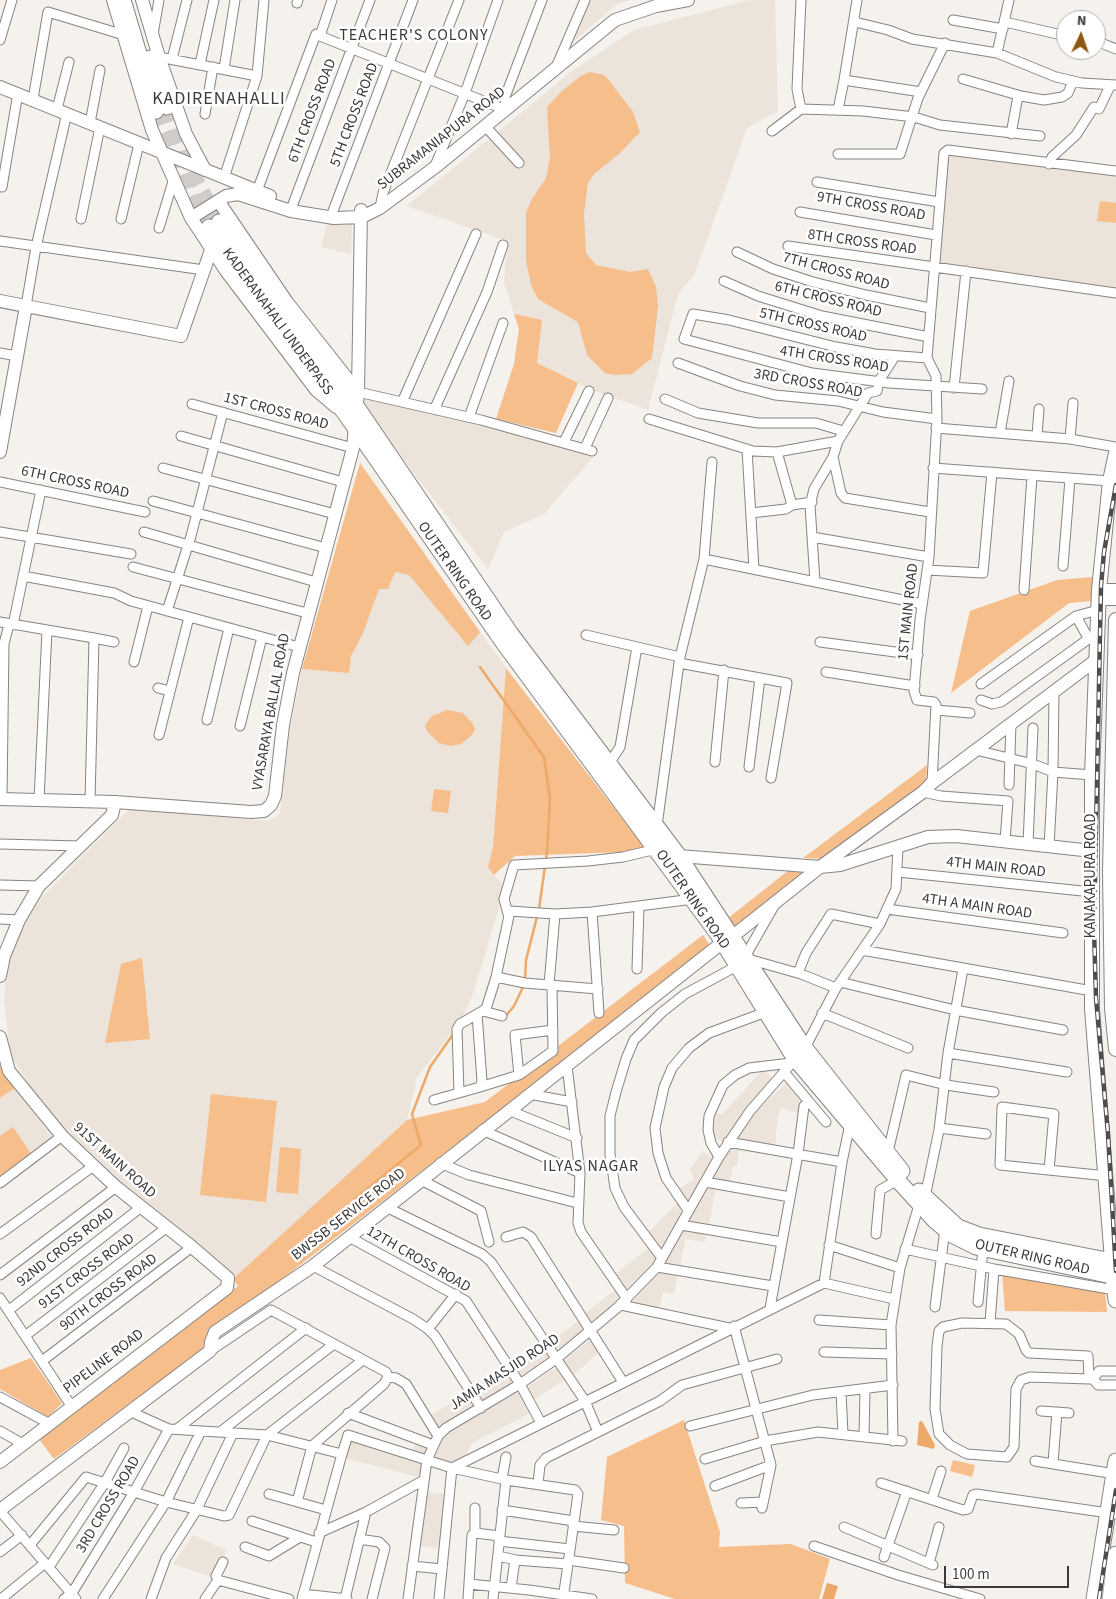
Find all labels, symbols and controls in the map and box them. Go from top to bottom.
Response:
north arrow [1056,10,1106,60]
text: N [1077,11,1087,31]
district label: TEACHER'S COLONY [337,26,491,46]
street label: 6TH CROSS ROAD [285,56,341,166]
street label: 5TH CROSS ROAD [327,60,383,170]
street label: SUBRAMANIAPURA ROAD [374,83,510,195]
district label: KADIRENAHALLI [151,89,287,111]
street label: 9TH CROSS ROAD [815,189,927,225]
street label: 8TH CROSS ROAD [806,226,918,260]
street label: KADERANAHALI UNDERPASS [218,245,336,399]
street label: 7TH CROSS ROAD [781,249,891,295]
street label: 6TH CROSS ROAD [773,278,883,322]
street label: 5TH CROSS ROAD [757,305,869,347]
street label: 4TH CROSS ROAD [778,343,890,377]
street label: 3RD CROSS ROAD [752,366,864,402]
street label: 1ST CROSS ROAD [222,389,330,435]
street label: 6TH CROSS ROAD [19,463,131,503]
street label: OUTER RING ROAD [413,519,495,625]
street label: 1ST MAIN ROAD [895,563,923,661]
street label: VYASARAYA BALLAL ROAD [249,632,295,792]
street label: KANAKAPURA ROAD [1083,814,1101,938]
street label: OUTER RING ROAD [651,847,733,953]
street label: 4TH MAIN ROAD [945,854,1047,882]
street label: 4TH A MAIN ROAD [921,890,1033,924]
street label: 91ST MAIN ROAD [69,1119,159,1203]
district label: ILYAS NAGAR [542,1157,640,1177]
street label: BWSSB SERVICE ROAD [289,1165,409,1265]
street label: 92ND CROSS ROAD [14,1204,118,1292]
street label: 12TH CROSS ROAD [363,1223,473,1297]
street label: 91ST CROSS ROAD [36,1230,138,1314]
street label: OUTER RING ROAD [973,1236,1091,1280]
street label: 90TH CROSS ROAD [57,1251,161,1335]
street label: PIPELINE ROAD [60,1326,148,1398]
street label: JAMIA MASJID ROAD [447,1331,563,1415]
street label: 3RD CROSS ROAD [73,1453,145,1557]
scale bar [946,1556,1071,1588]
text: 100 m [952,1564,990,1585]

